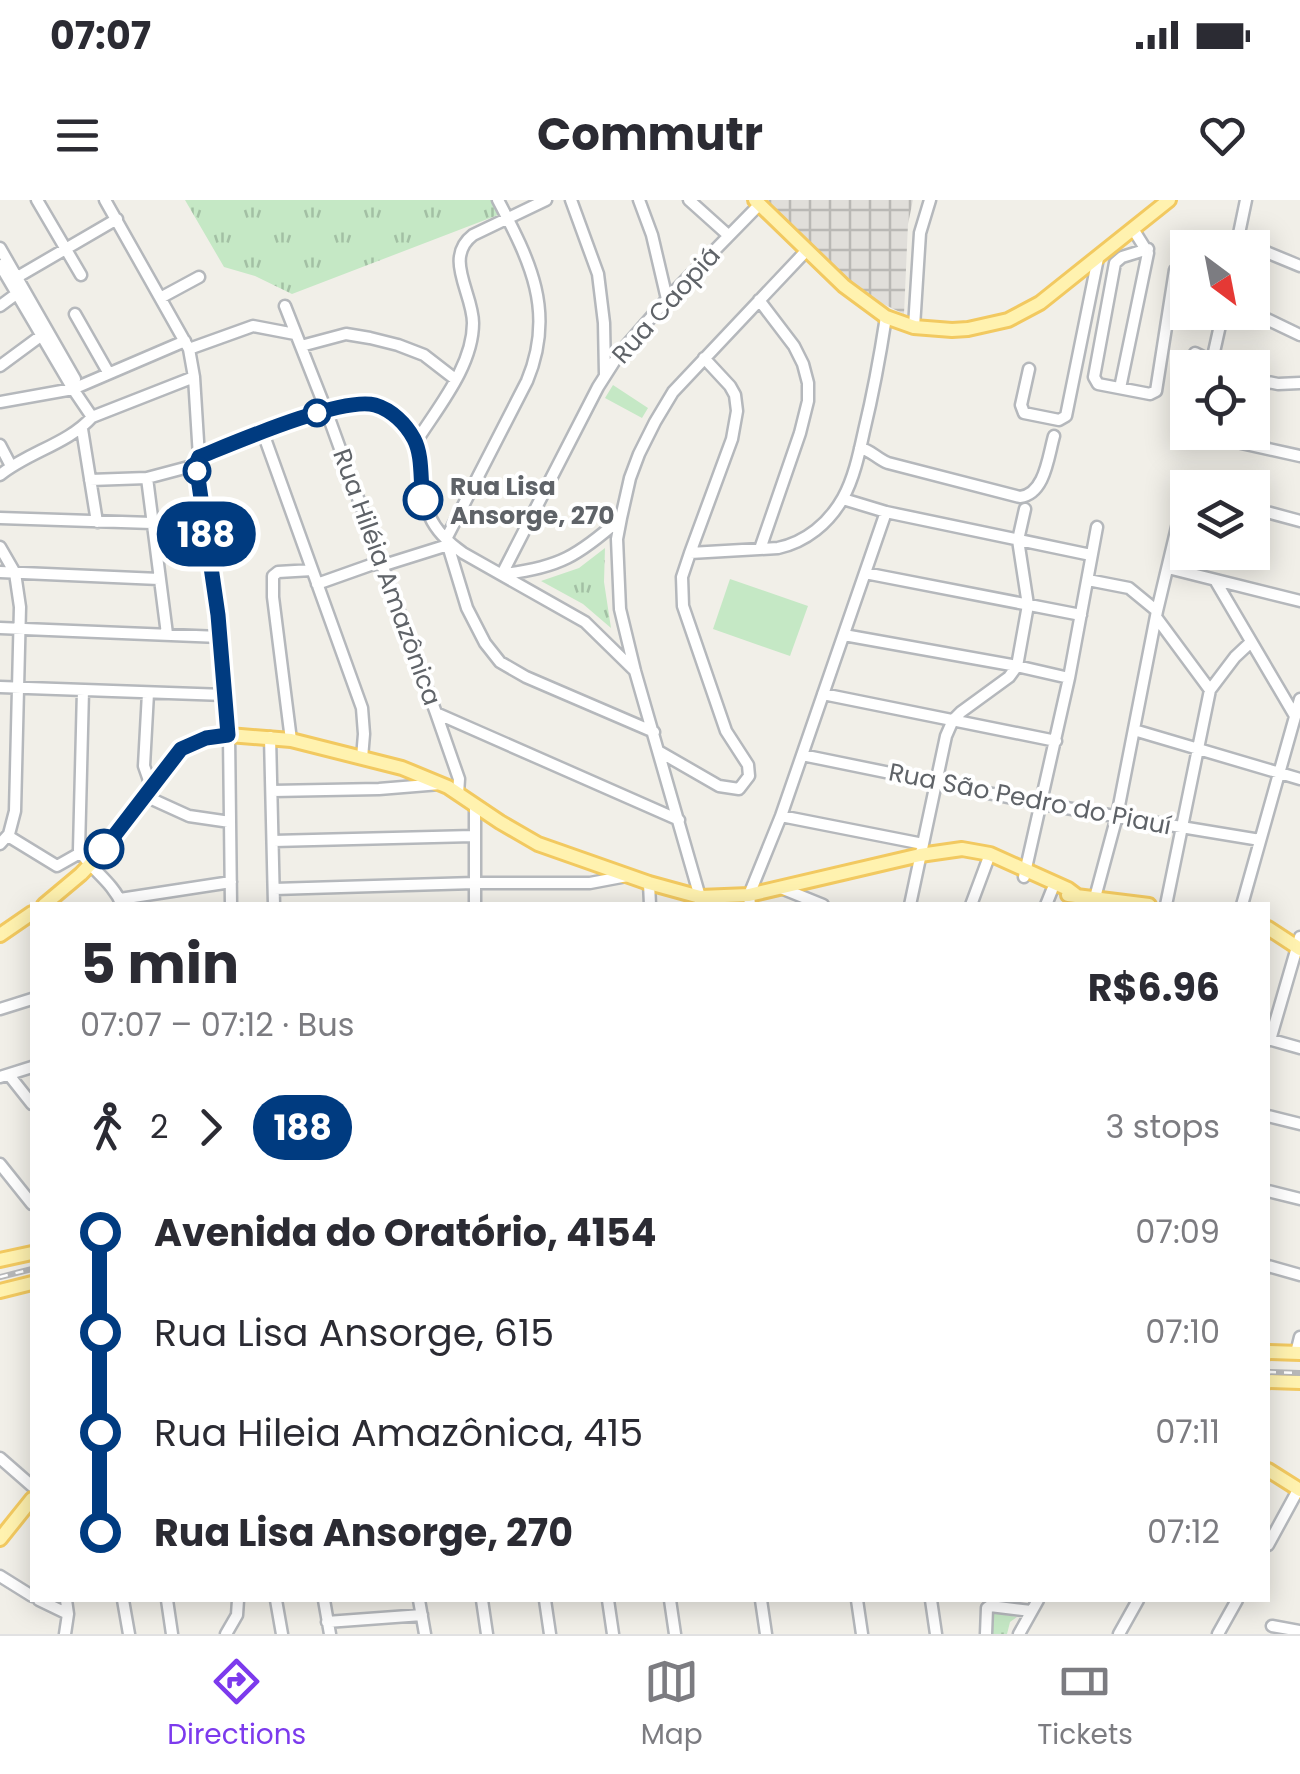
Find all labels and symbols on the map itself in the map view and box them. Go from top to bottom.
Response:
north arrow [1170,230,1270,330]
street label: Rua Caopiá [604,239,728,371]
unlabelled marker [304,400,330,426]
street label: Rua Hiléia Amazônica [324,444,450,710]
unlabelled marker [184,458,210,484]
place label: Rua Lisa Ansorge, 270 [450,469,615,533]
marker: Rua Lisa Ansorge, 270 [404,481,442,519]
line badge: 188 [148,502,264,566]
street label: Rua São Pedro do Piauí [886,754,1174,844]
unlabelled marker [85,830,123,868]

